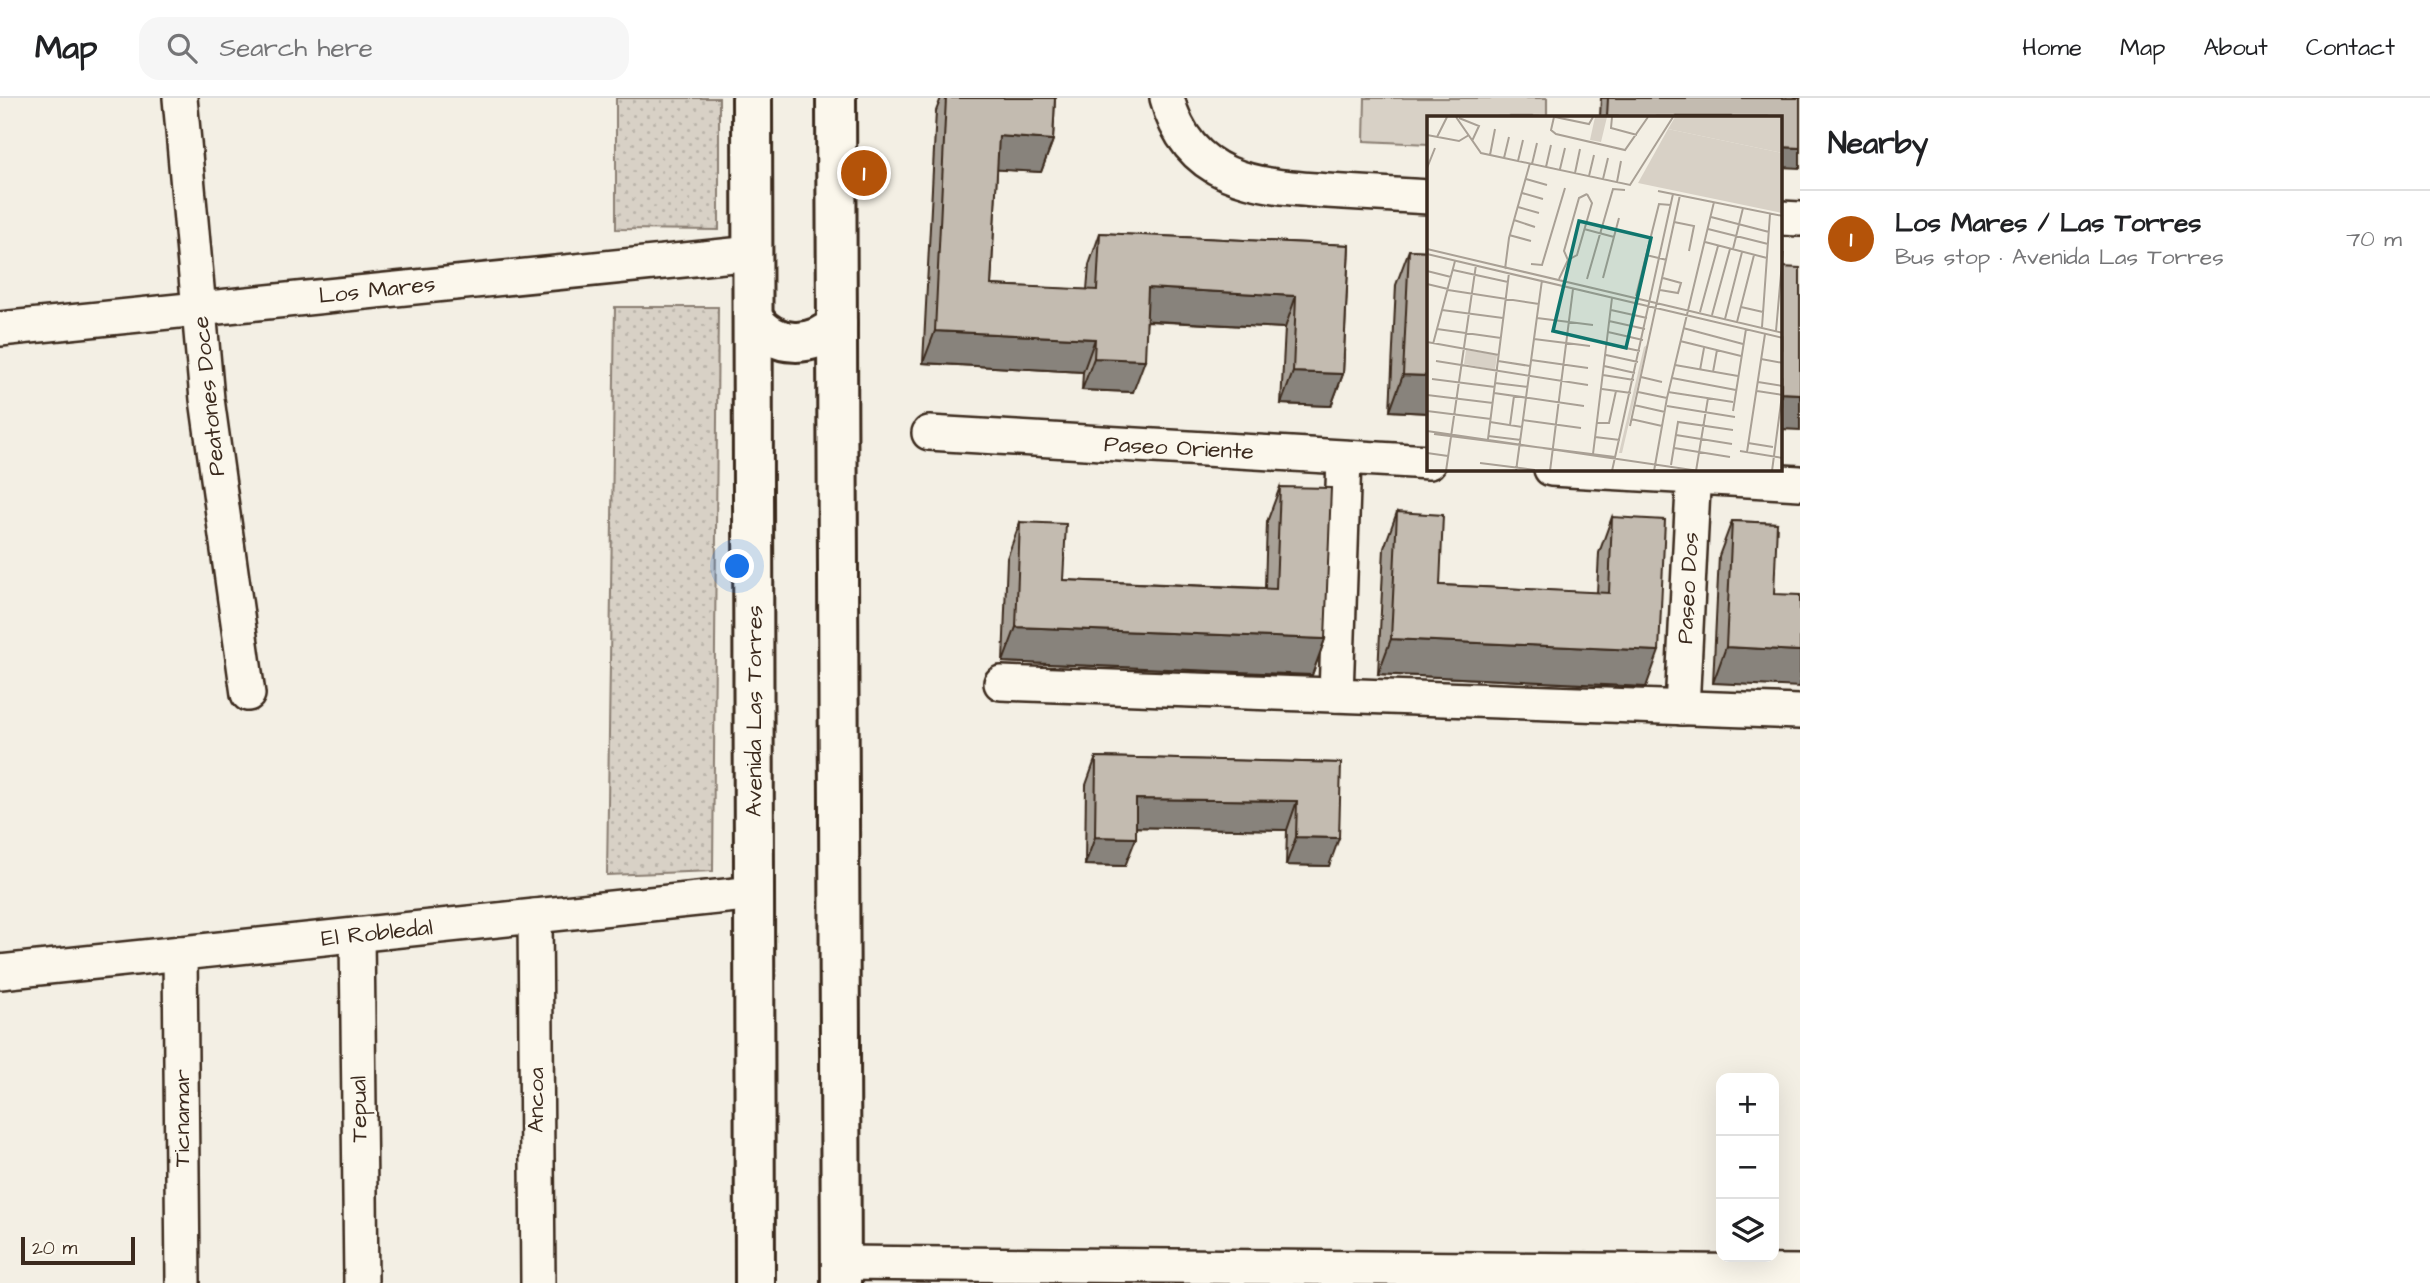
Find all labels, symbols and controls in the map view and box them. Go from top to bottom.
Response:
search box [139,17,629,80]
text: Map [35,25,97,71]
icon: search [163,29,201,67]
text: Search here [219,30,373,66]
text: Home [2022,31,2082,65]
text: Map [2120,31,2165,65]
text: About [2203,31,2268,65]
text: Contact [2306,31,2395,65]
inset map [1427,116,1783,471]
text: Nearby [1828,123,1928,165]
pin: 1 [841,147,887,199]
text: Los Mares / Las Torres [1895,205,2201,241]
text: 1 [1850,223,1852,255]
text: 70 m [2346,223,2402,255]
text: Bus stop · Avenida Las Torres [1895,241,2224,273]
street label: Los Mares [317,268,437,312]
street label: Peatones Doce [185,314,233,478]
street label: Paseo Oriente [1103,428,1255,468]
street label: Paseo Dos [1669,531,1707,645]
your location [720,549,754,583]
street label: Avenida Las Torres [738,605,770,817]
street label: El Robledal [320,911,434,955]
street label: Ancoa [520,1067,552,1133]
street label: Ticnamar [166,1069,198,1167]
map controls [1716,1073,1779,1262]
button: + [1716,1073,1779,1136]
street label: Tepual [342,1075,376,1143]
button: − [1716,1136,1779,1199]
button: layers [1716,1199,1779,1262]
scale bar [21,1234,135,1266]
text: 20 m [32,1235,77,1262]

